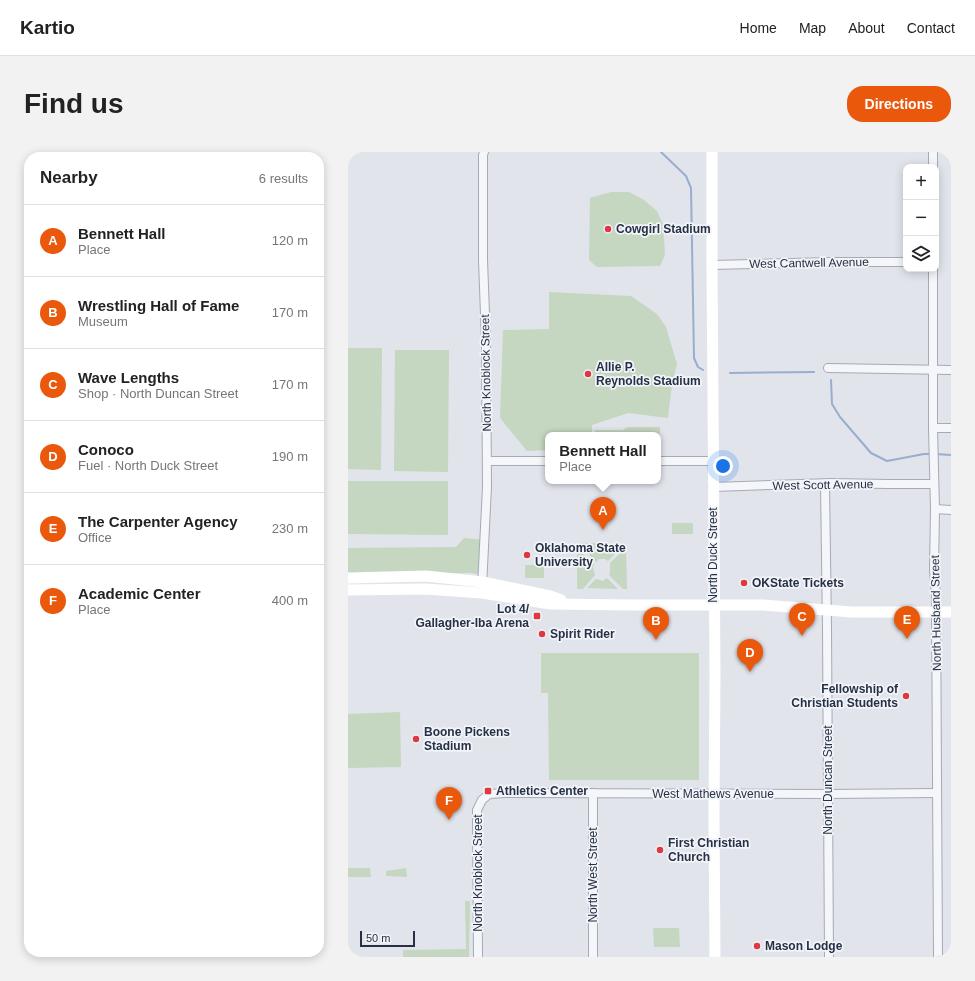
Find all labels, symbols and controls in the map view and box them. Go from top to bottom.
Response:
text: Kartio [20,17,75,38]
text: Home [740,20,777,36]
text: Map [799,20,826,36]
text: About [848,20,885,36]
text: Contact [907,20,955,36]
button: Directions [847,86,951,122]
text: Find us [24,88,124,119]
map controls [903,164,939,272]
button: + [903,164,939,200]
text: Nearby [40,168,98,187]
text: 6 results [259,171,308,186]
button: − [903,200,939,236]
place label: Cowgirl Stadium [616,222,711,236]
marker: Cowgirl Stadium [603,224,613,234]
text: Bennett Hall [78,225,166,242]
text: A [48,233,58,248]
text: 120 m [272,233,308,248]
button: layers [903,236,939,272]
text: Place [78,242,111,257]
street label: West Cantwell Avenue [749,255,869,271]
text: Wrestling Hall of Fame [78,297,239,314]
text: B [48,305,58,320]
text: 170 m [272,305,308,320]
text: Museum [78,314,128,329]
street label: North Knoblock Street [478,314,494,432]
place label: Allie P. Reynolds Stadium [596,360,701,388]
text: Wave Lengths [78,369,179,386]
marker: Allie P. Reynolds Stadium [583,369,593,379]
text: C [48,377,58,392]
text: 170 m [272,377,308,392]
text: Shop · North Duncan Street [78,386,238,401]
popup [545,432,661,484]
text: Conoco [78,441,134,458]
text: Bennett Hall [559,442,647,459]
text: D [48,449,58,464]
text: 190 m [272,449,308,464]
your location [713,456,733,476]
text: Fuel · North Duck Street [78,458,218,473]
text: Place [559,459,592,474]
street label: West Scott Avenue [772,477,874,493]
pin: A [590,497,616,530]
street label: North Duck Street [706,507,720,603]
text: The Carpenter Agency [78,513,238,530]
text: E [49,521,57,536]
text: 230 m [272,521,308,536]
text: Office [78,530,112,545]
place label: Oklahoma State University [535,541,626,569]
marker: Oklahoma State University [522,550,532,560]
street label: North Husband Street [928,554,944,671]
place label: OKState Tickets [752,576,844,590]
marker: OKState Tickets [739,578,749,588]
text: Academic Center [78,585,201,602]
text: F [49,593,57,608]
text: 400 m [272,593,308,608]
text: Place [78,602,111,617]
place label: Lot 4/ Gallagher-Iba Arena [415,602,530,630]
pin: C [789,603,815,636]
pin: E [894,606,920,639]
pin: B [643,607,669,640]
marker: Lot 4/ Gallagher-Iba Arena [532,611,542,621]
place label: Spirit Rider [550,627,615,641]
marker: Spirit Rider [537,629,547,639]
pin: D [737,639,763,672]
place label: Fellowship of Christian Students [791,682,899,710]
marker: Fellowship of Christian Students [901,691,911,701]
place label: Boone Pickens Stadium [424,725,510,753]
street label: North Duncan Street [821,725,835,835]
marker: Boone Pickens Stadium [411,734,421,744]
place label: Athletics Center [496,784,588,798]
marker: Athletics Center [483,786,493,796]
pin: F [436,787,462,820]
street label: West Mathews Avenue [652,787,774,801]
street label: North Knoblock Street [471,814,485,932]
street label: North West Street [586,827,600,923]
place label: First Christian Church [668,836,749,864]
marker: First Christian Church [655,845,665,855]
scale bar [360,929,415,948]
text: 50 m [366,932,390,944]
place label: Mason Lodge [765,939,843,953]
marker: Mason Lodge [752,941,762,951]

